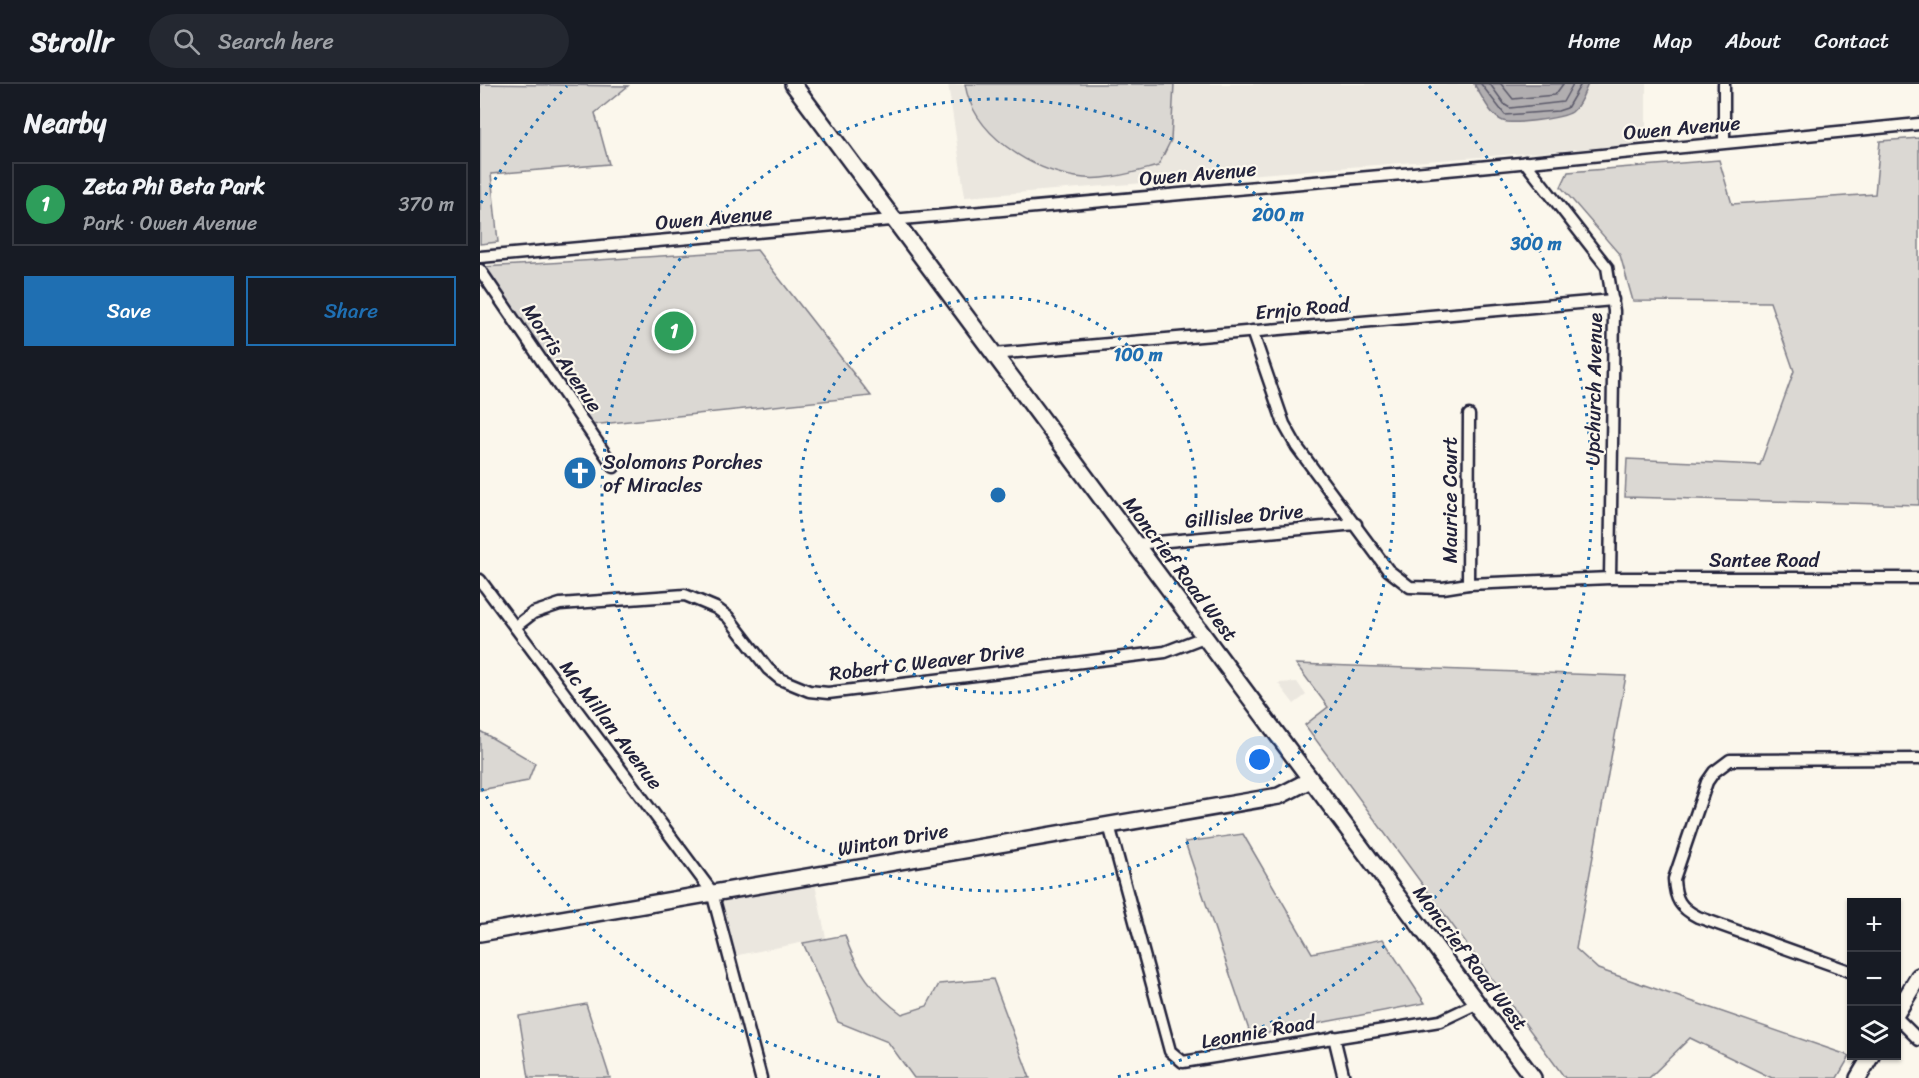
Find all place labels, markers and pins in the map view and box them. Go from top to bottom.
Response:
pin: 1 [654,308,694,354]
place label: Solomons Porches of Miracles [603,445,763,503]
church icon: Solomons Porches of Miracles [562,455,598,491]
centre of rings [988,485,1008,505]

